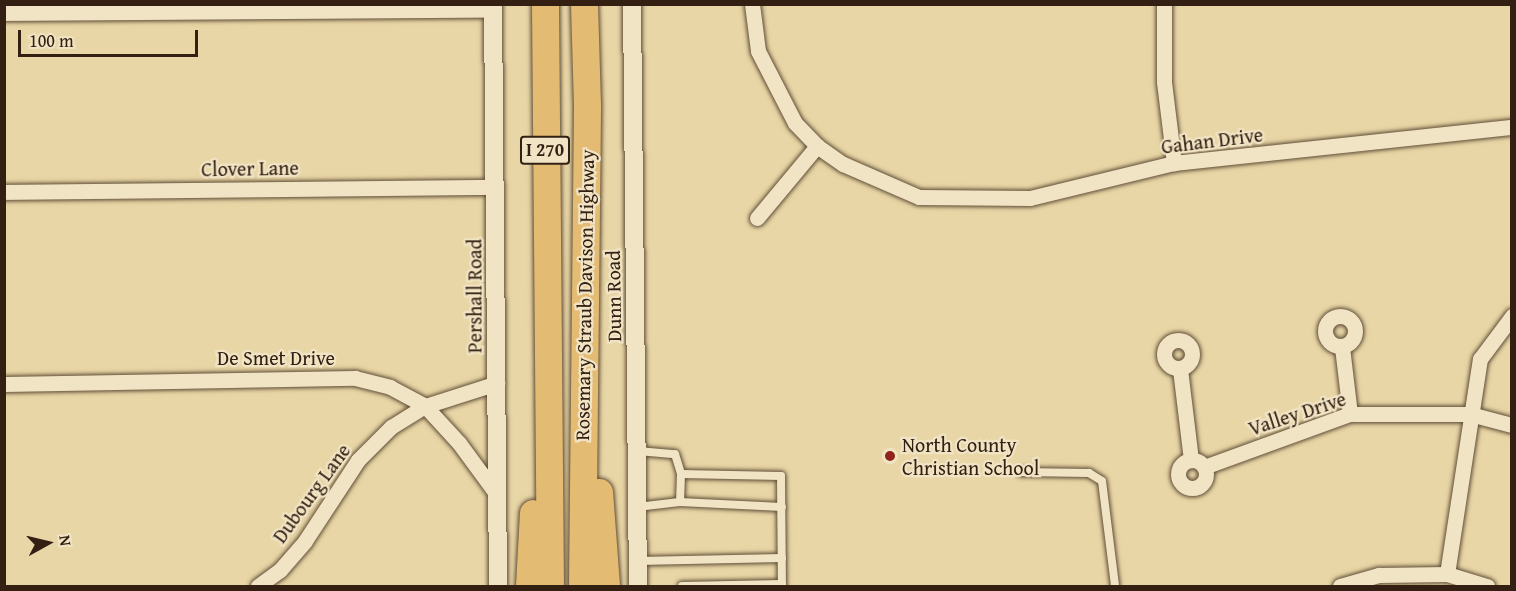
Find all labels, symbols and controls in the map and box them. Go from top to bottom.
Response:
scale bar [21,18,201,56]
text: 100 m [29,27,74,54]
street label: Gahan Drive [1160,122,1264,158]
road number: I 270 [520,135,570,165]
street label: Rosemary Straub Davison Highway [569,149,599,441]
street label: Clover Lane [201,155,299,181]
street label: Pershall Road [462,239,486,353]
street label: Dunn Road [600,250,626,342]
street label: De Smet Drive [217,345,335,369]
street label: Valley Drive [1245,386,1349,440]
place label: North County Christian School [902,432,1039,479]
street label: Dubourg Lane [267,439,355,547]
marker: North County Christian School [883,449,897,463]
north arrow [18,513,78,573]
text: N [53,534,78,547]

